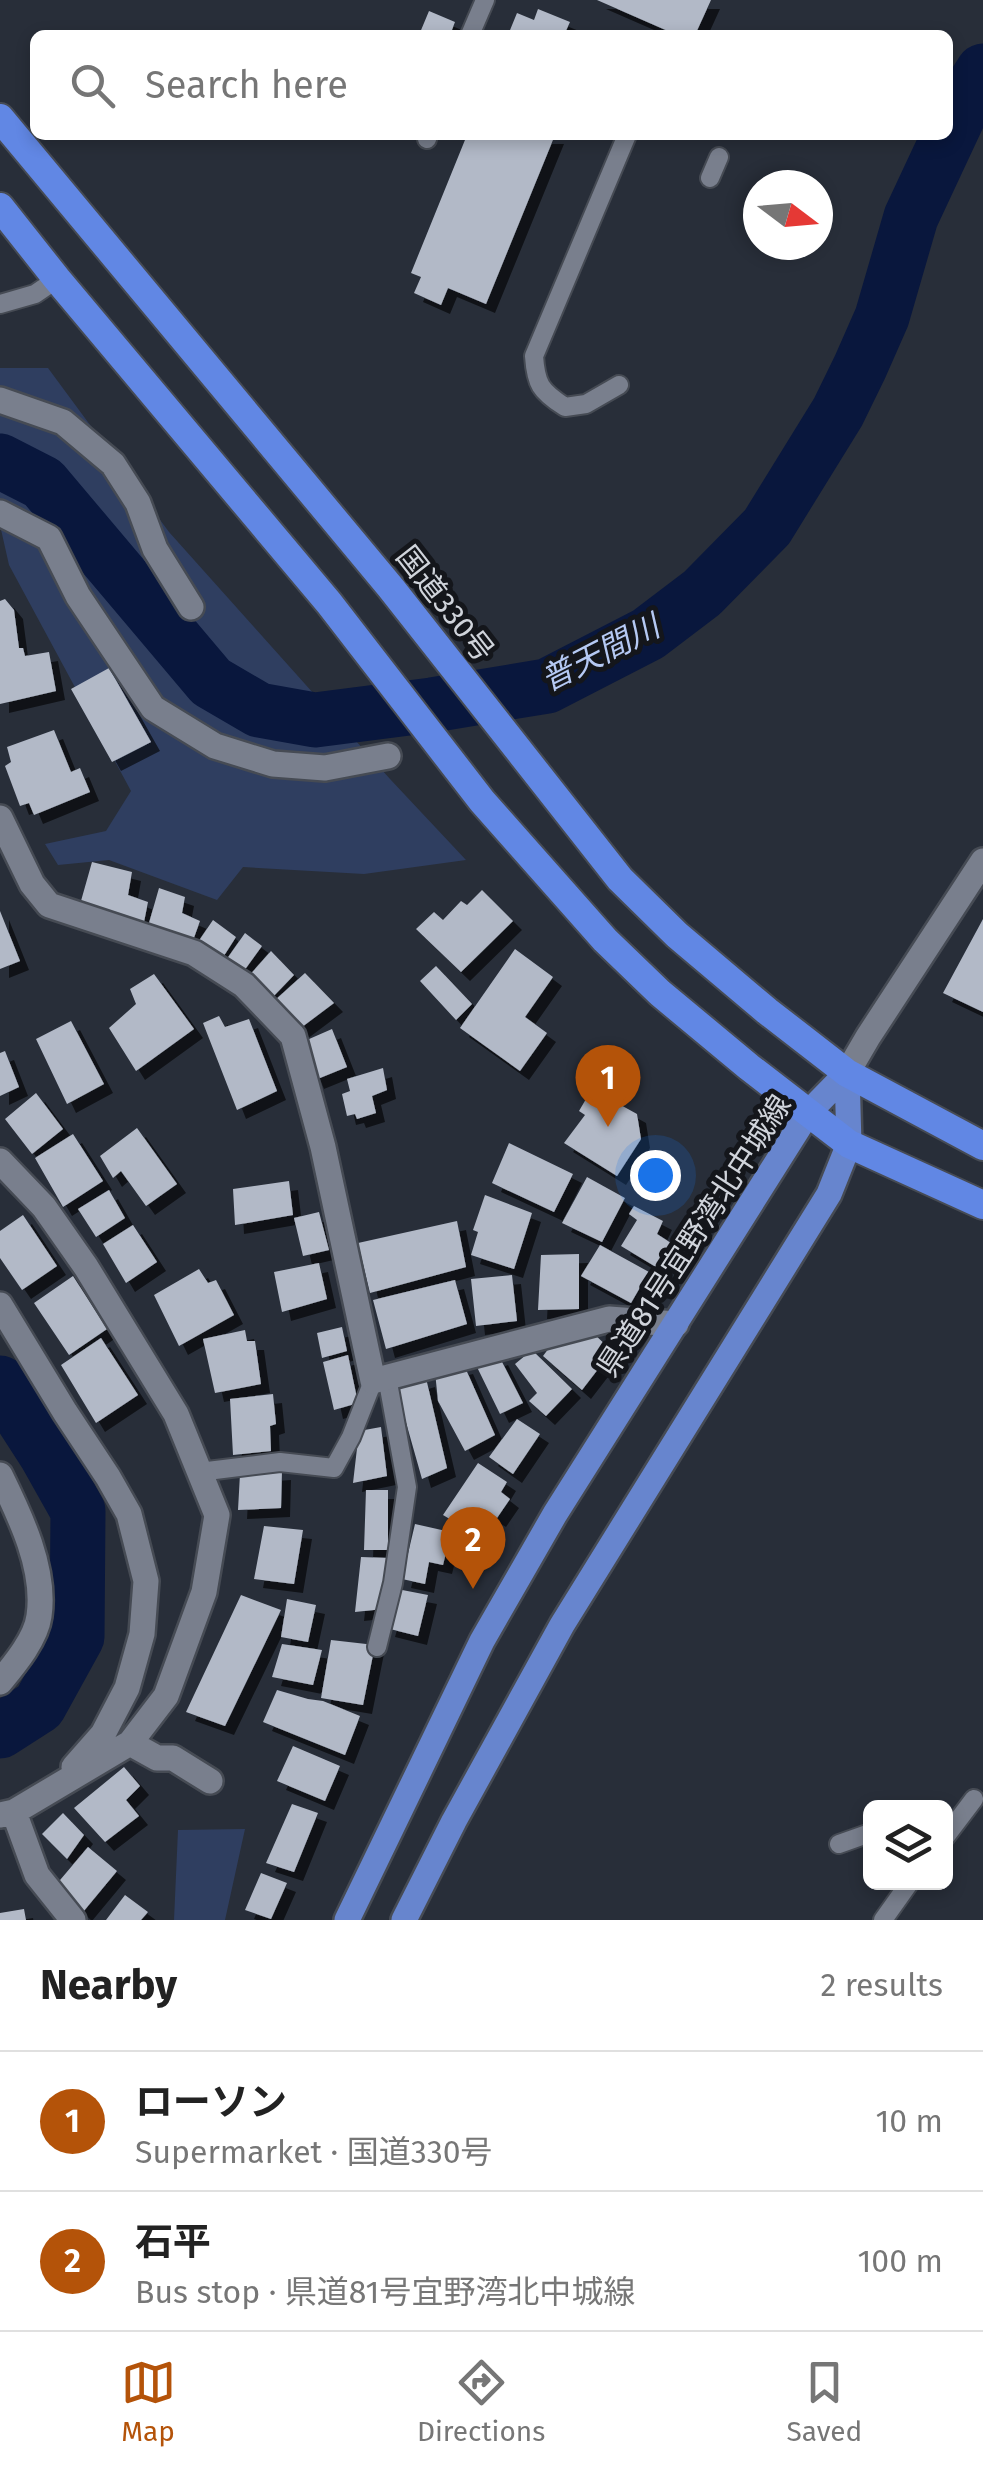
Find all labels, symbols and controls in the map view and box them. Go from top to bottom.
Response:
search box [30,30,953,140]
icon: search [65,58,120,113]
text: Search here [145,62,348,108]
north arrow [743,170,833,260]
street label: 国道330号 [389,539,501,669]
water label: 普天間川 [534,606,668,699]
pin: 1 [576,1044,640,1127]
street label: 県道81号宜野湾北中城線 [589,1088,799,1384]
your location [630,1150,681,1201]
pin: 2 [440,1506,506,1589]
map controls [863,1800,953,1890]
button: layers [863,1800,953,1890]
text: Nearby [40,1960,177,2010]
text: 2 results [820,1966,943,2004]
text: ローソン [135,2079,287,2125]
text: 1 [65,2102,80,2140]
text: 10 m [875,2102,943,2140]
text: Supermarket · 国道330号 [135,2133,493,2171]
text: 石平 [135,2219,211,2265]
text: 2 [64,2242,81,2280]
text: 100 m [858,2242,943,2280]
text: Bus stop · 県道81号宜野湾北中城線 [135,2273,635,2311]
tab: Map [121,2355,176,2448]
tab: Directions [417,2355,545,2448]
tab: Saved [787,2355,862,2448]

